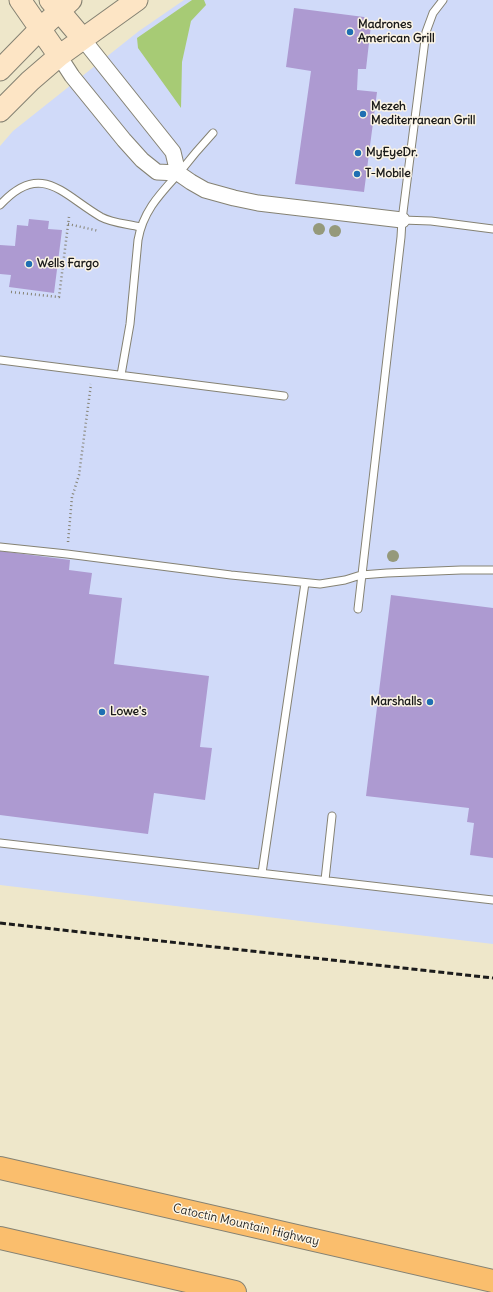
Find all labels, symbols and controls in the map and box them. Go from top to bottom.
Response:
place label: Madrones American Grill [358,18,435,46]
marker: Madrones American Grill [345,27,355,37]
place label: Mezeh Mediterranean Grill [371,100,475,128]
marker: Mezeh Mediterranean Grill [358,109,368,119]
place label: MyEyeDr. [366,146,418,160]
marker: MyEyeDr. [353,148,363,158]
place label: T-Mobile [365,167,411,181]
marker: T-Mobile [352,169,362,179]
place label: Wells Fargo [37,257,99,271]
marker: Wells Fargo [24,259,34,269]
place label: Marshalls [371,695,422,709]
marker: Marshalls [425,697,435,707]
place label: Lowe's [110,705,147,719]
marker: Lowe's [97,707,107,717]
street label: Catoctin Mountain Highway [172,1201,320,1249]

